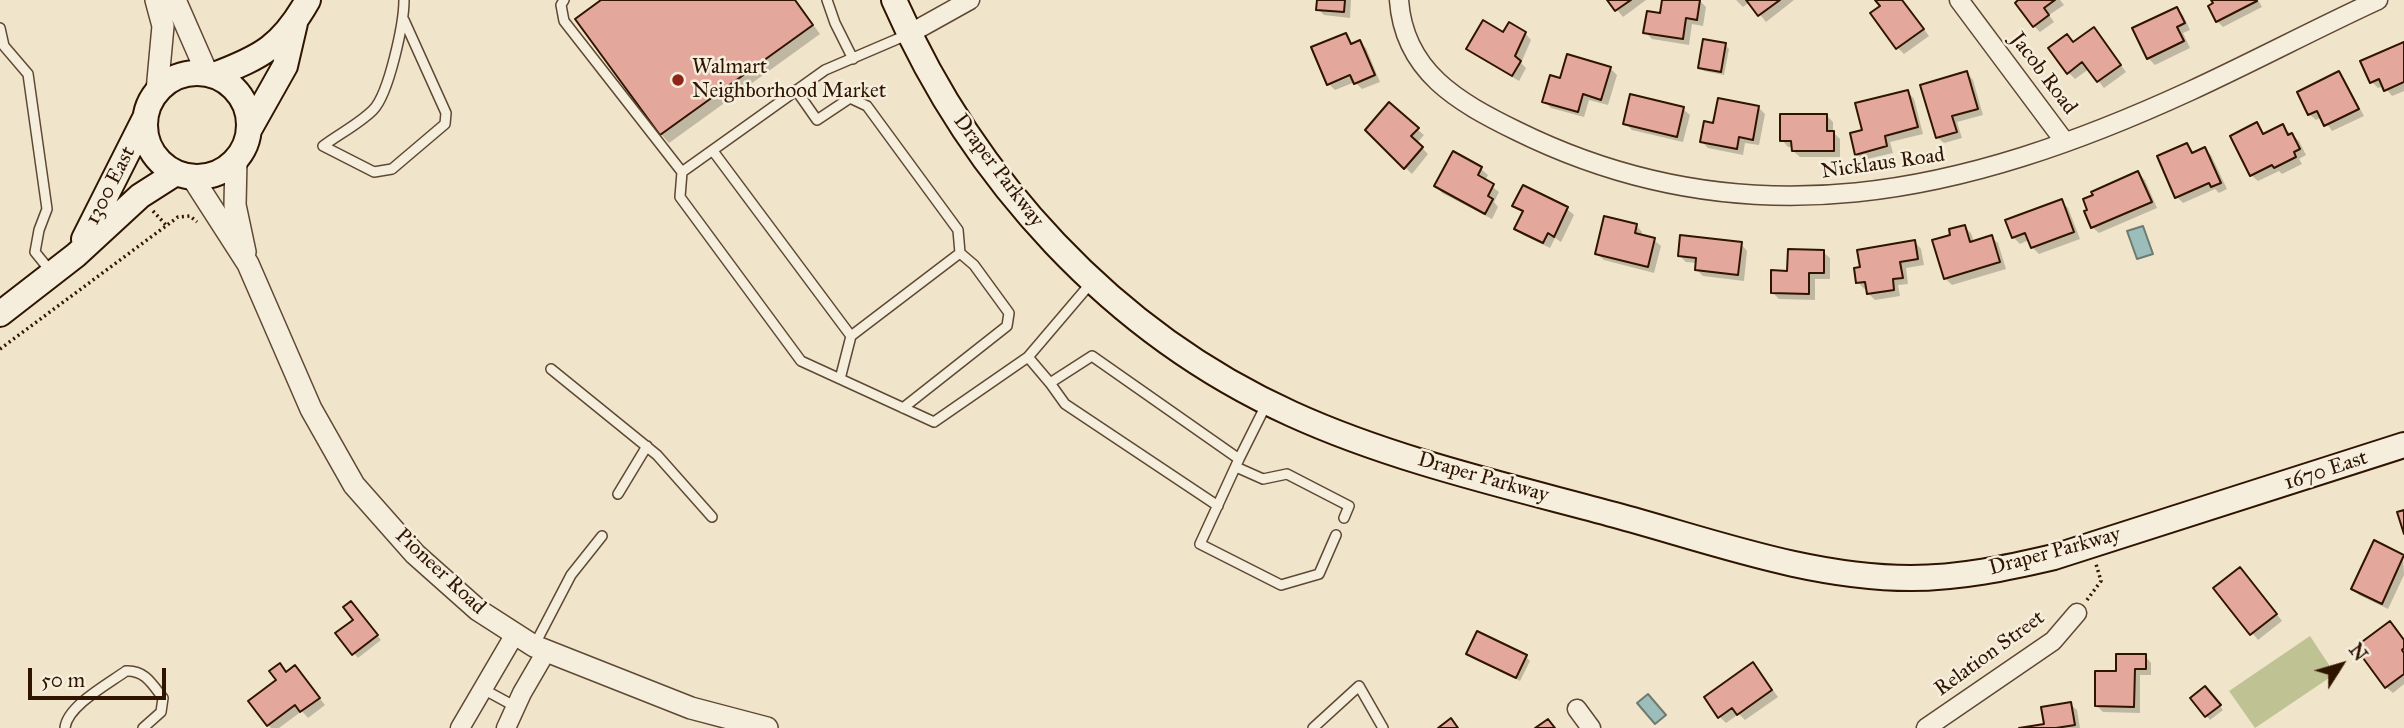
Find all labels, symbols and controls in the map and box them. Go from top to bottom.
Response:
street label: Jacob Road [2004,28,2082,120]
place label: Walmart Neighborhood Market [692,55,886,105]
marker: Walmart Neighborhood Market [670,72,686,88]
street label: Draper Parkway [947,109,1049,233]
street label: 1300 East [81,143,141,229]
street label: Nicklaus Road [1820,143,1946,185]
street label: 1670 East [2281,446,2371,496]
street label: Draper Parkway [1415,447,1551,509]
street label: Draper Parkway [1987,522,2123,582]
street label: Pioneer Road [390,524,490,620]
street label: Relation Street [1930,606,2050,702]
north arrow [2306,630,2376,700]
text: N [2344,639,2372,665]
scale bar [32,654,170,698]
text: 50 m [41,667,85,693]

